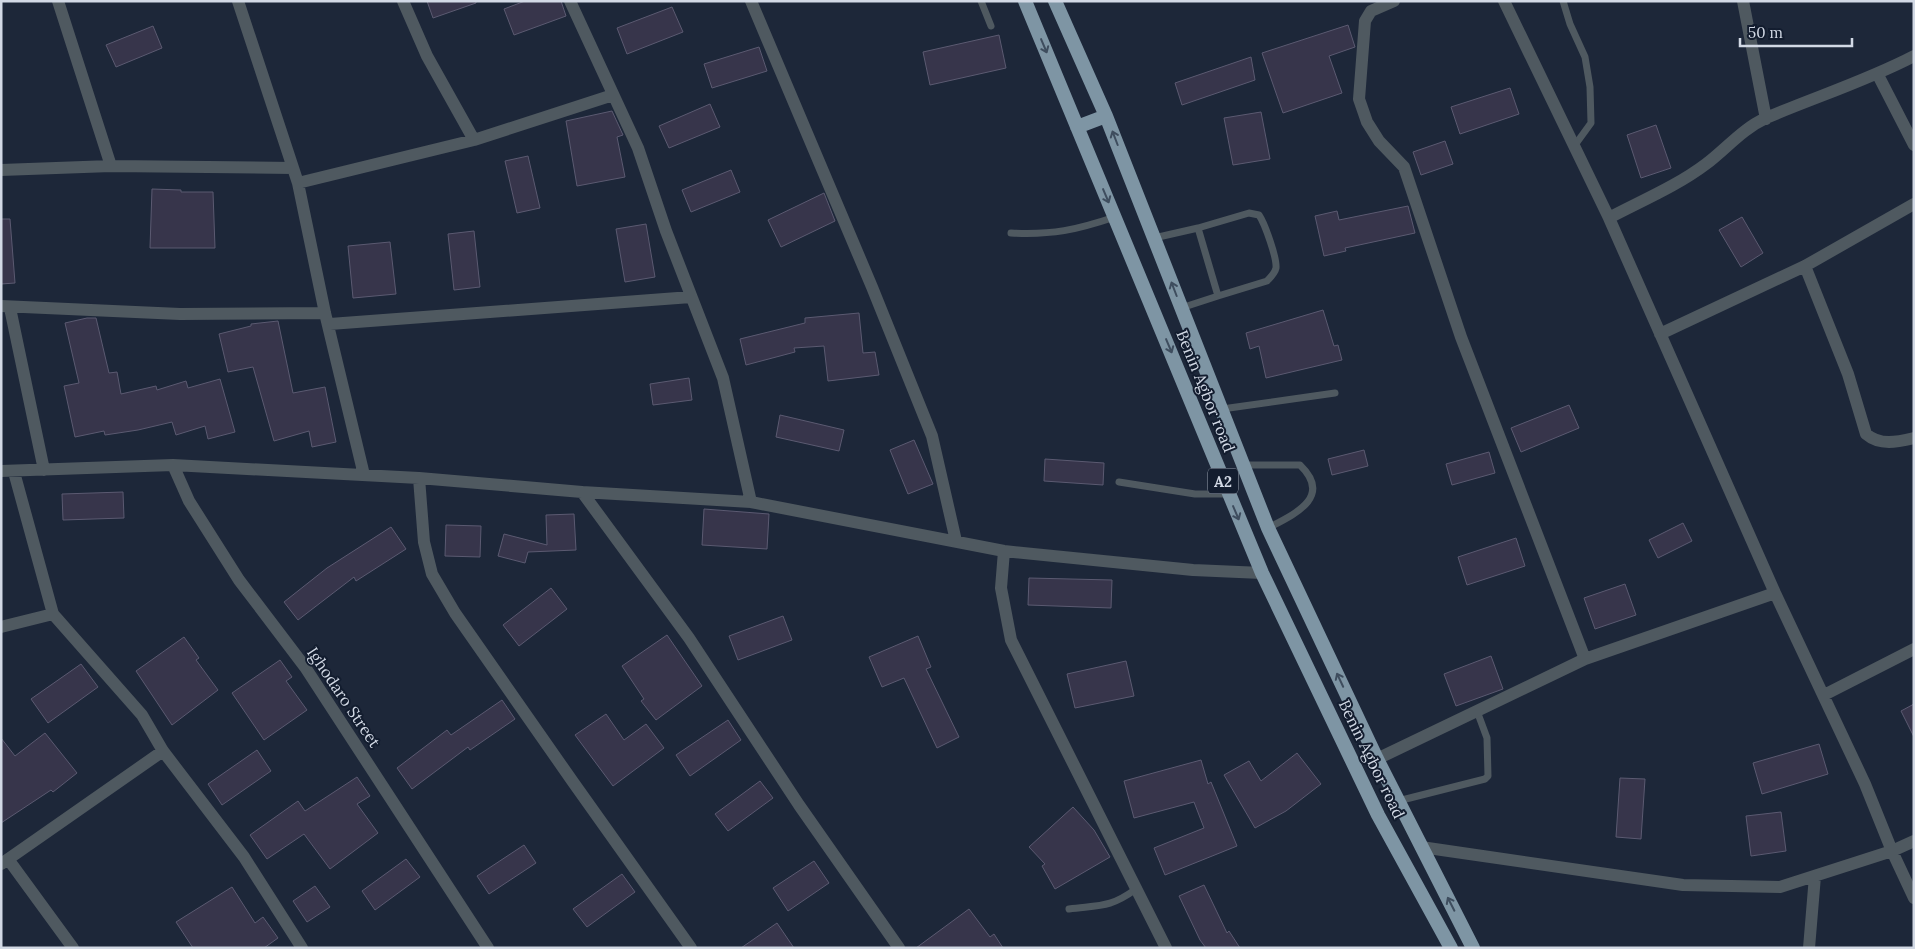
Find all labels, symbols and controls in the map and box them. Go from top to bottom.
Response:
scale bar [1740,15,1852,47]
text: 50 m [1748,23,1783,42]
one-way arrow [1039,38,1049,53]
one-way arrow [1110,131,1119,146]
one-way arrow [1102,188,1112,203]
one-way arrow [1169,282,1178,297]
street label: Benin Agbor road [1172,327,1240,455]
one-way arrow [1164,338,1174,353]
road number: A2 [1208,468,1238,494]
one-way arrow [1232,505,1242,520]
street label: Ighodaro Street [303,643,385,752]
one-way arrow [1335,673,1344,688]
street label: Benin Agbor road [1335,696,1410,822]
one-way arrow [1446,897,1456,912]

